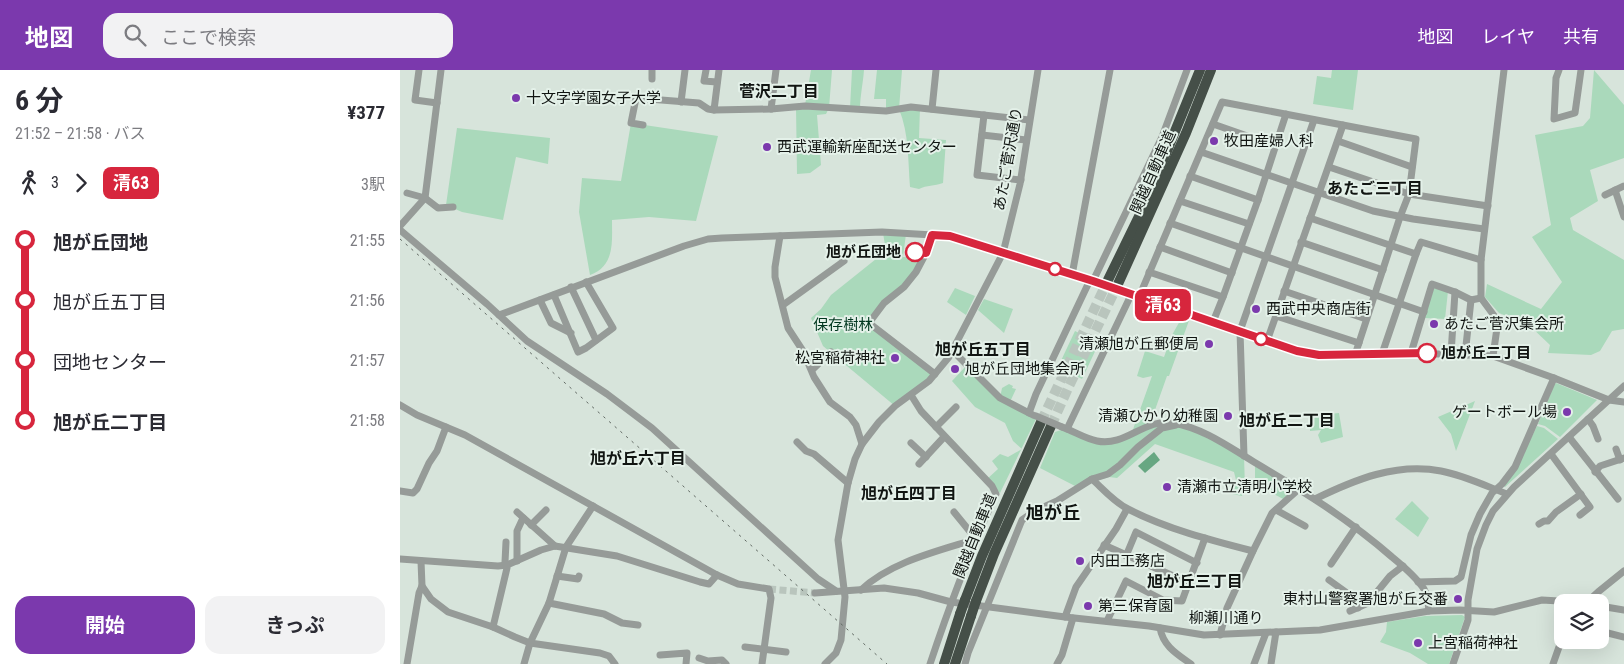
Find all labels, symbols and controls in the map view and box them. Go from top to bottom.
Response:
search box [103,13,453,58]
icon: search [121,21,149,49]
text: 地図 [25,24,73,52]
text: ここで検索 [161,26,256,49]
text: 地図 [1418,26,1454,47]
text: レイヤ [1482,26,1535,47]
text: 共有 [1563,26,1599,47]
district label: 菅沢二丁目 [739,82,819,101]
text: 6 分 [15,84,64,117]
place label: 十文字学園女子大学 [526,89,661,107]
marker: 十文字学園女子大学 [510,92,522,104]
text: ¥377 [347,101,385,124]
street label: あたご菅沢通り [990,106,1026,212]
text: 21:52 – 21:58 · バス [15,124,145,143]
street label: 関越自動車道 [1126,127,1180,217]
place label: 牧田産婦人科 [1224,132,1314,150]
marker: 牧田産婦人科 [1208,135,1220,147]
place label: 西武運輸新座配送センター [777,138,957,156]
marker: 西武運輸新座配送センター [761,141,773,153]
icon: walk [15,169,43,197]
icon: forward [67,169,95,197]
text: 清63 [113,172,149,193]
text: 3 [51,173,59,192]
text: 3駅 [361,175,385,194]
district label: あたご三丁目 [1327,179,1423,198]
text: 旭が丘団地 [53,231,148,254]
text: 21:55 [350,231,385,250]
marker: 旭が丘団地 [905,242,925,262]
place label: 旭が丘団地 [826,243,901,261]
unlabelled marker [1048,262,1062,276]
line badge: 清63 [1134,289,1192,321]
text: 旭が丘五丁目 [53,291,167,314]
text: 21:56 [350,291,385,310]
text: 清63 [1145,294,1181,315]
place label: 西武中央商店街 [1266,300,1371,318]
marker: 西武中央商店街 [1250,303,1262,315]
place label: あたご菅沢集会所 [1444,315,1564,333]
park label: 保存樹林 [813,316,873,334]
marker: あたご菅沢集会所 [1428,318,1440,330]
unlabelled marker [1254,332,1268,346]
place label: 清瀬旭が丘郵便局 [1079,335,1199,353]
marker: 清瀬旭が丘郵便局 [1203,338,1215,350]
district label: 旭が丘五丁目 [935,340,1031,359]
marker: 旭が丘二丁目 [1417,343,1437,363]
place label: 旭が丘二丁目 [1441,344,1531,362]
place label: 松宮稲荷神社 [795,349,885,367]
text: 団地センター [53,351,167,374]
text: 21:57 [350,351,385,370]
marker: 松宮稲荷神社 [889,352,901,364]
place label: 旭が丘団地集会所 [965,360,1085,378]
marker: 旭が丘団地集会所 [949,363,961,375]
place label: ゲートボール場 [1452,403,1557,421]
marker: ゲートボール場 [1561,406,1573,418]
place label: 清瀬ひかり幼稚園 [1098,407,1218,425]
marker: 清瀬ひかり幼稚園 [1222,410,1234,422]
text: 旭が丘二丁目 [53,411,167,434]
text: 21:58 [350,411,385,430]
district label: 旭が丘二丁目 [1239,411,1335,430]
district label: 旭が丘六丁目 [590,449,686,468]
place label: 清瀬市立清明小学校 [1177,478,1312,496]
marker: 清瀬市立清明小学校 [1161,481,1173,493]
district label: 旭が丘四丁目 [861,484,957,503]
street label: 関越自動車道 [950,491,1000,581]
district label: 旭が丘 [1026,502,1080,523]
place label: 内田工務店 [1090,552,1165,570]
marker: 内田工務店 [1074,555,1086,567]
district label: 旭が丘三丁目 [1147,572,1243,591]
place label: 東村山警察署旭が丘交番 [1283,590,1448,608]
marker: 東村山警察署旭が丘交番 [1452,593,1464,605]
map controls [1554,594,1609,649]
button: layers [1554,594,1609,649]
button: 開始 [15,596,195,654]
button: きっぷ [205,596,385,654]
place label: 第三保育園 [1098,597,1173,615]
marker: 第三保育園 [1082,600,1094,612]
street label: 柳瀬川通り [1188,609,1264,627]
place label: 上宮稲荷神社 [1428,634,1518,652]
marker: 上宮稲荷神社 [1412,637,1424,649]

